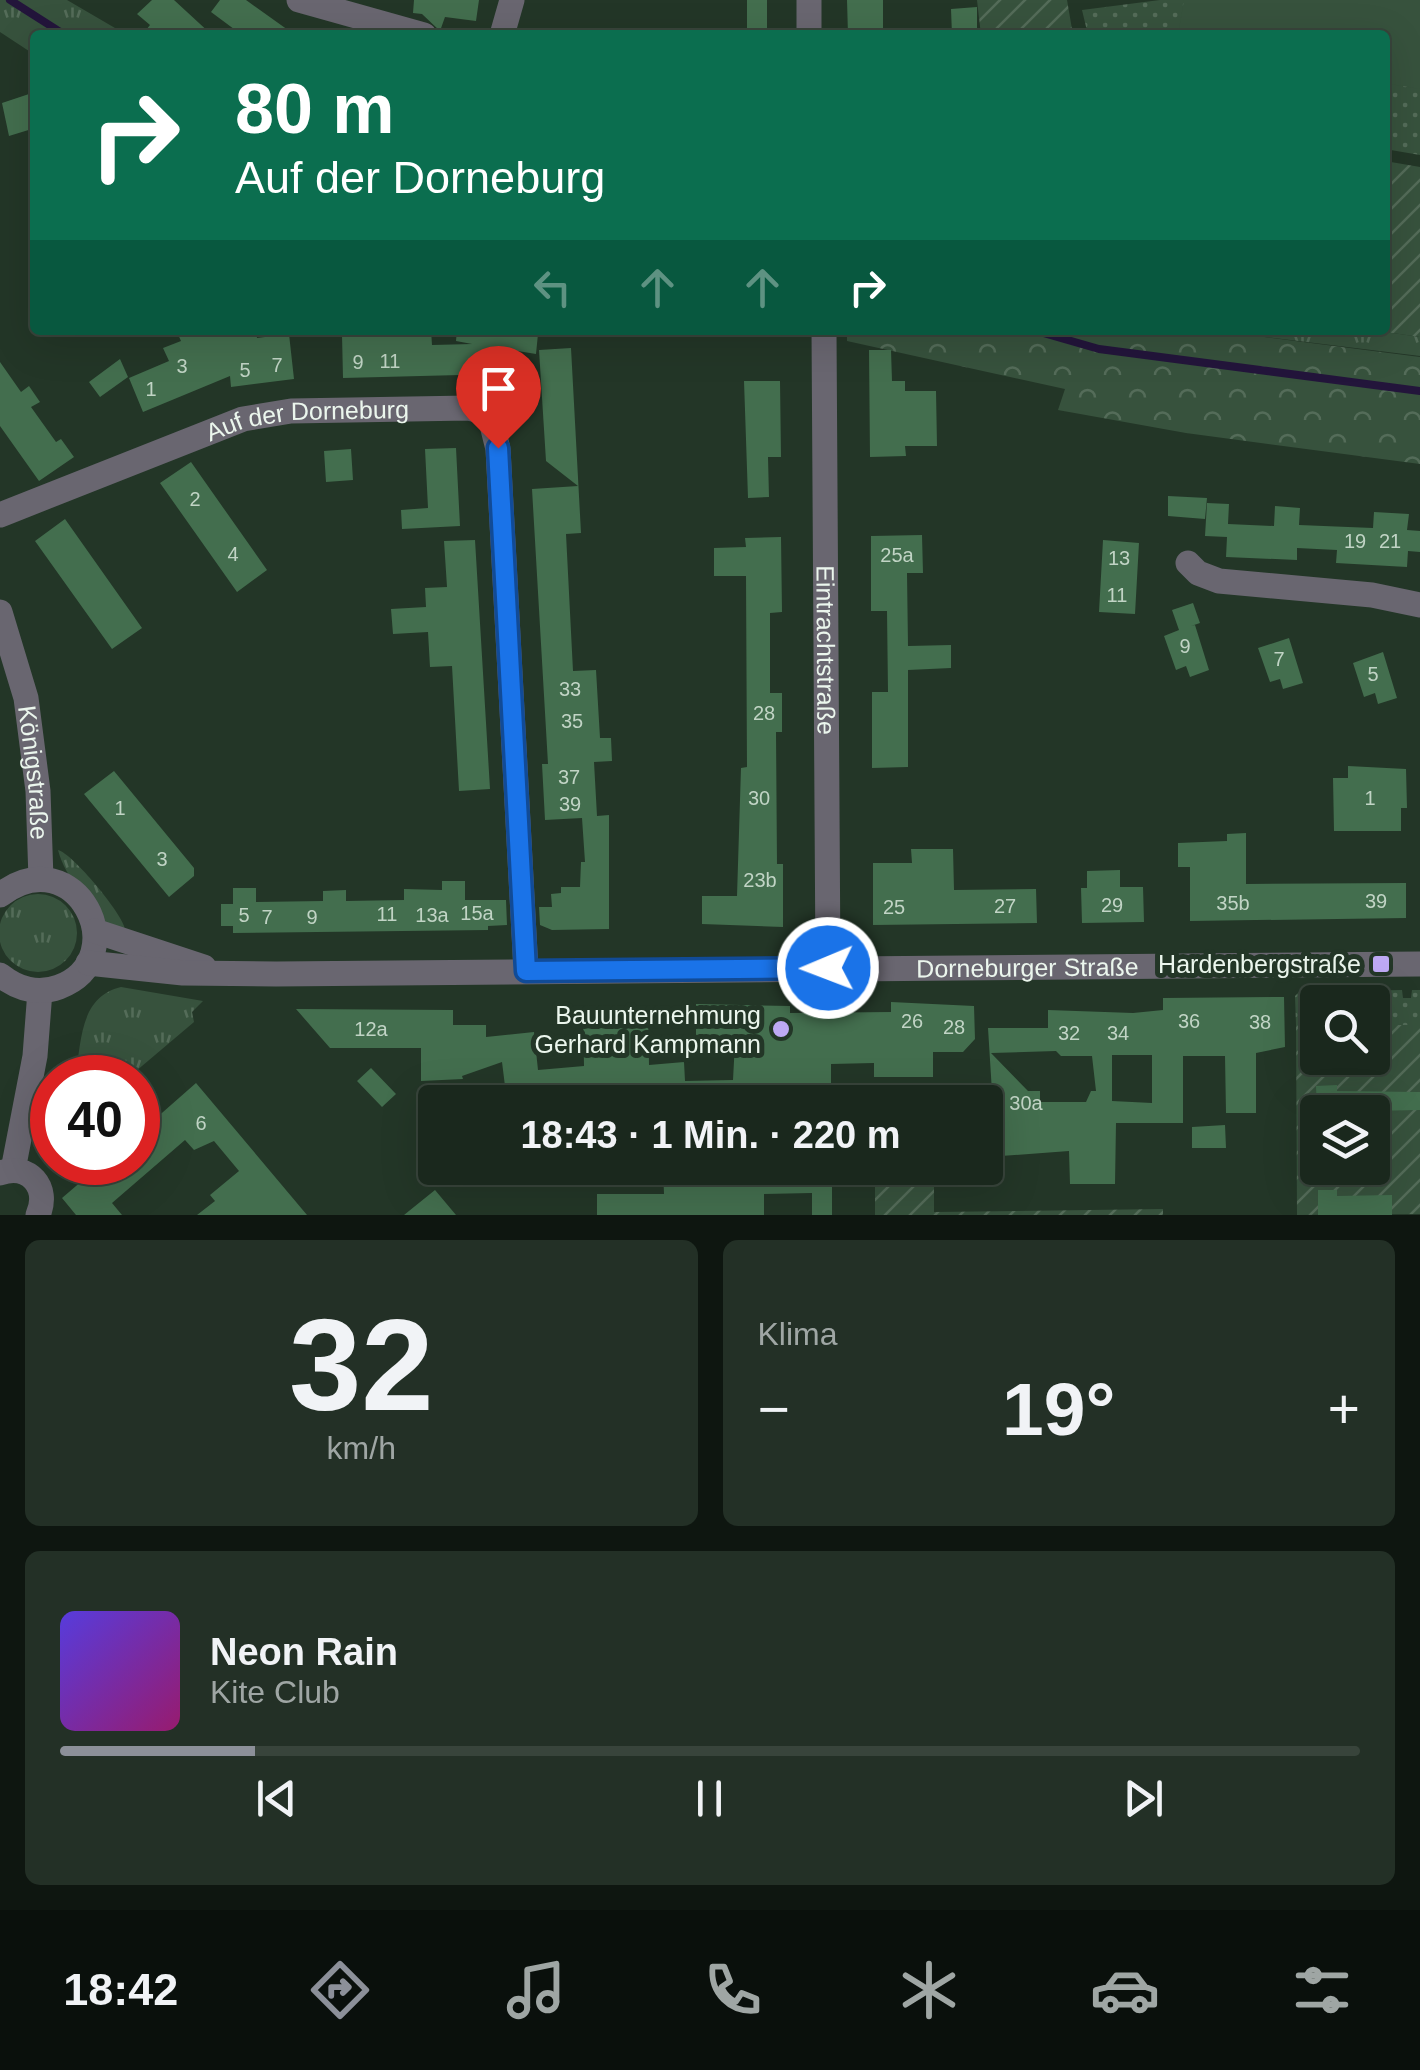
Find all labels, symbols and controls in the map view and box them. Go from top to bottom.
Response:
icon: right [70,70,200,200]
text: 80 m [235,70,395,148]
text: Auf der Dorneburg [235,152,605,203]
icon: left [525,260,580,315]
icon: ahead [630,260,685,315]
icon: ahead [735,260,790,315]
icon: right [840,260,895,315]
pin [456,346,541,449]
house number: 11 [380,350,400,372]
house number: 9 [352,351,364,373]
house number: 7 [271,354,283,376]
house number: 3 [176,355,188,377]
house number: 5 [239,359,251,381]
icon: arrive [471,361,526,416]
house number: 1 [145,378,157,400]
street label: Auf der Dorneburg [201,395,409,446]
house number: 2 [189,488,201,510]
house number: 19 [1344,530,1366,552]
house number: 21 [1379,530,1401,552]
house number: 4 [227,543,239,565]
house number: 25a [880,544,915,566]
house number: 13 [1108,547,1130,569]
street label: Eintrachtstraße [811,565,841,735]
house number: 11 [1107,584,1127,606]
house number: 9 [1179,635,1191,657]
house number: 7 [1273,648,1285,670]
house number: 5 [1367,663,1379,685]
house number: 33 [559,678,581,700]
house number: 28 [753,702,775,724]
street label: Königstraße [13,704,54,840]
house number: 35 [561,710,583,732]
house number: 37 [558,766,580,788]
house number: 30 [748,787,770,809]
house number: 1 [1364,787,1376,809]
house number: 39 [559,793,581,815]
house number: 1 [114,797,126,819]
house number: 3 [156,848,168,870]
house number: 23b [743,869,777,891]
house number: 39 [1365,890,1387,912]
house number: 35b [1216,892,1250,914]
house number: 29 [1101,894,1123,916]
house number: 27 [994,895,1016,917]
house number: 25 [883,896,905,918]
house number: 15a [460,902,495,924]
house number: 11 [377,903,397,925]
house number: 5 [238,904,250,926]
house number: 13a [415,904,450,926]
house number: 7 [261,906,273,928]
house number: 9 [306,906,318,928]
position arrow [776,916,880,1020]
place label: Hardenbergstraße [1158,950,1361,978]
street label: Dorneburger Straße [916,952,1139,982]
marker: Hardenbergstraße [1370,953,1392,975]
map controls [1300,985,1390,1185]
button: search [1300,985,1390,1075]
place label: Bauunternehmung Gerhard Kampmann [534,1001,761,1058]
house number: 26 [901,1010,923,1032]
house number: 36 [1178,1010,1200,1032]
house number: 38 [1249,1011,1271,1033]
house number: 28 [943,1016,965,1038]
house number: 12a [354,1018,389,1040]
marker: Bauunternehmung Gerhard Kampmann [770,1018,792,1040]
house number: 32 [1058,1022,1080,1044]
house number: 34 [1107,1022,1129,1044]
speed limit sign: 40 [30,1055,160,1185]
house number: 30a [1009,1092,1044,1114]
button: layers [1300,1095,1390,1185]
house number: 6 [195,1112,207,1134]
text: 18:43 · 1 Min. · 220 m [520,1114,901,1156]
text: 32 [289,1292,434,1438]
text: Klima [758,1316,838,1352]
text: 19° [1002,1367,1115,1451]
text: − [758,1378,790,1440]
text: + [1328,1378,1360,1440]
text: km/h [327,1430,396,1466]
text: Neon Rain [210,1631,398,1673]
text: Kite Club [210,1674,340,1710]
icon: previous [249,1771,304,1826]
icon: pause [682,1771,737,1826]
icon: next [1116,1771,1171,1826]
icon: directions [305,1955,375,2025]
icon: music [501,1955,571,2025]
icon: phone [698,1955,768,2025]
icon: climate [894,1955,964,2025]
icon: car [1090,1955,1160,2025]
icon: filters [1287,1955,1357,2025]
text: 18:42 [63,1964,178,2015]

